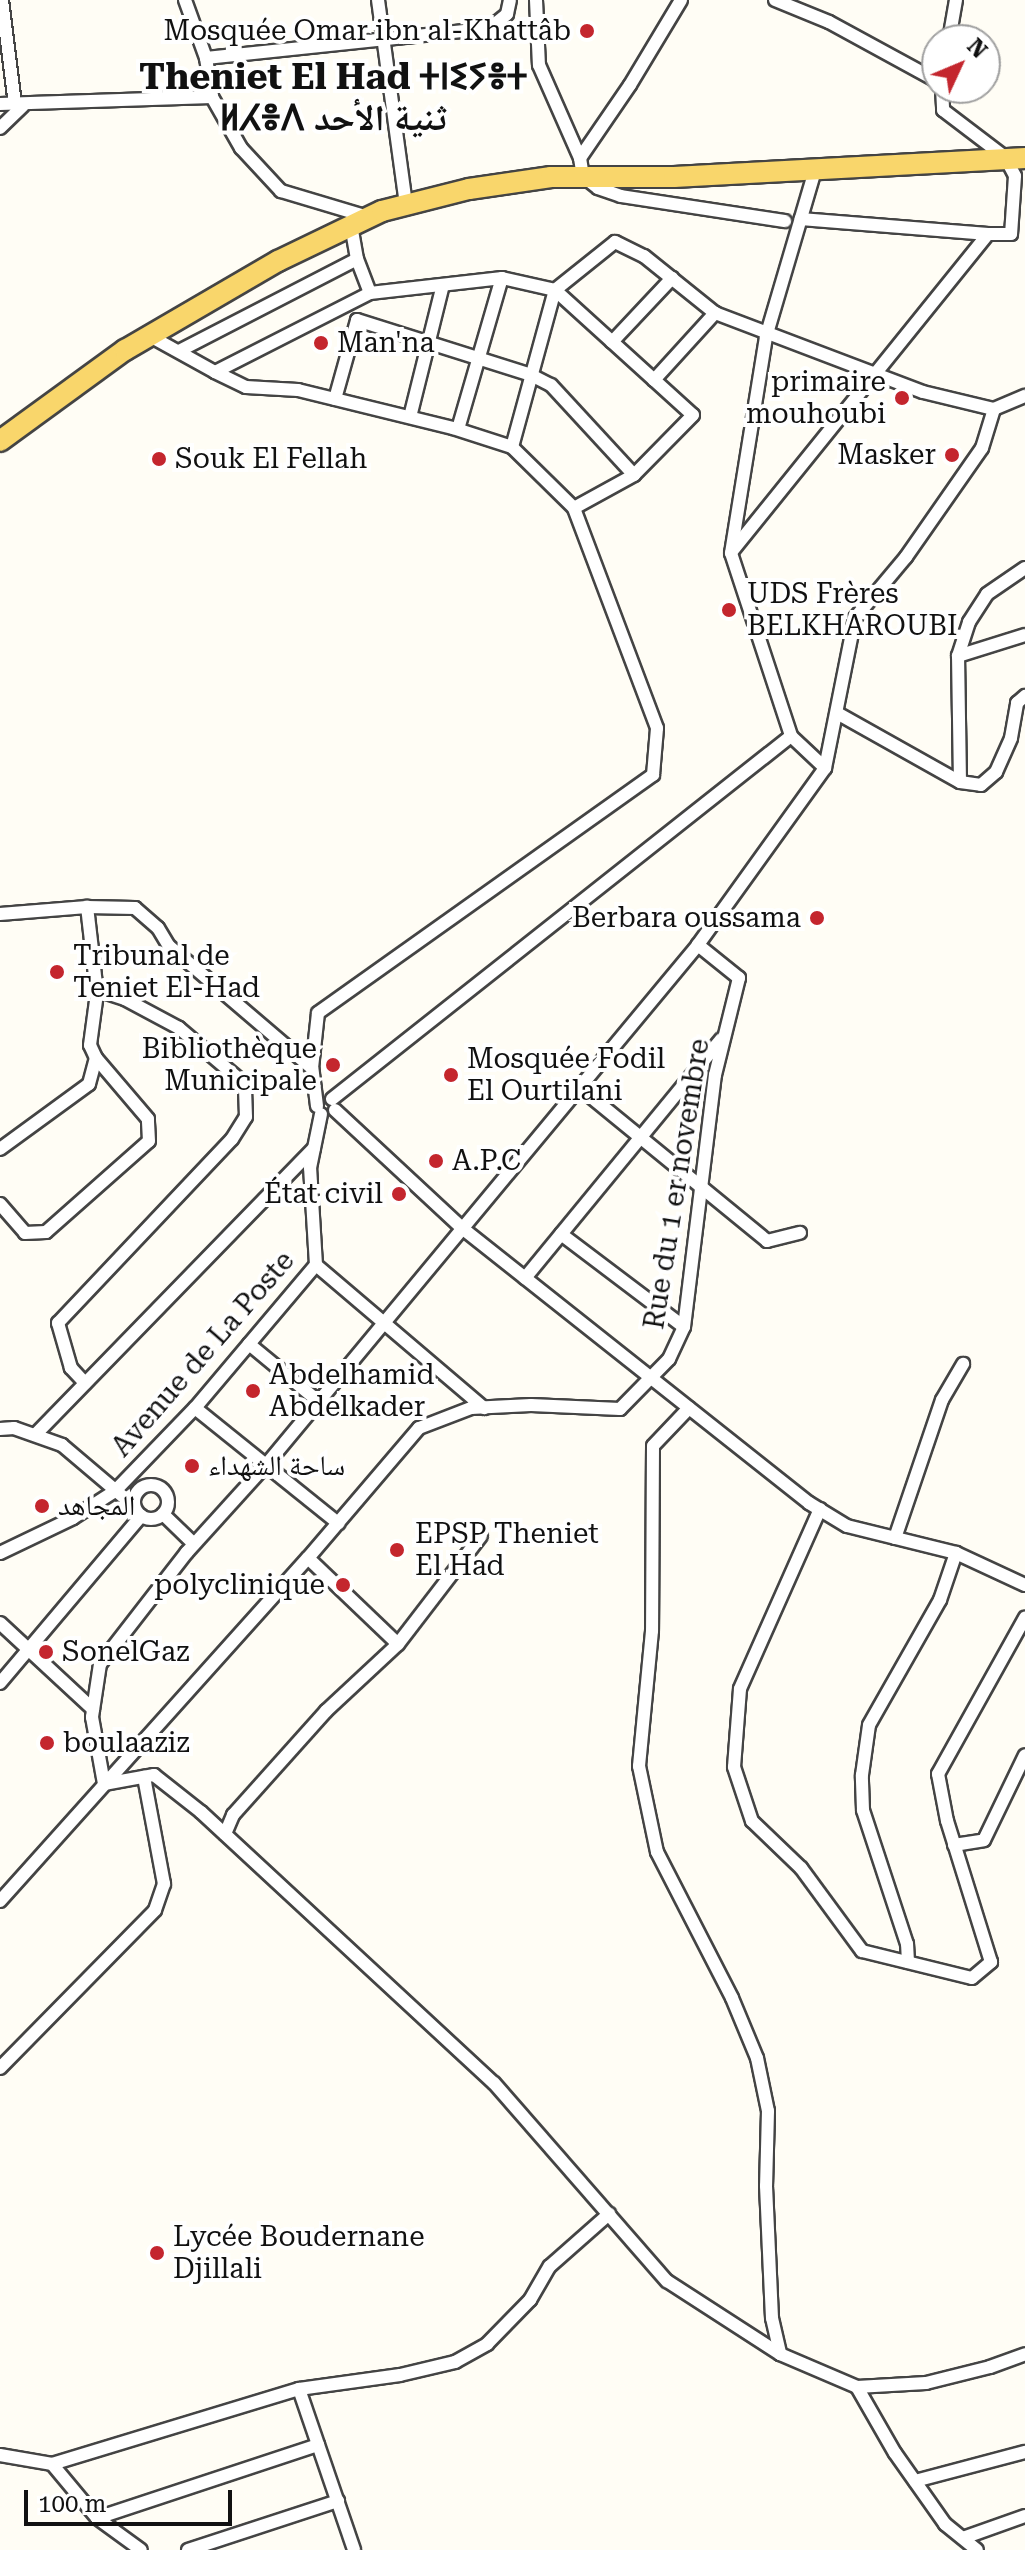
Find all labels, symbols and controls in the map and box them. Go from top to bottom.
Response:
place label: Mosquée Omar ibn al-Khattâb [164,14,571,48]
marker: Mosquée Omar ibn al-Khattâb [578,22,596,40]
north arrow [921,24,1001,104]
text: N [962,34,992,63]
district label: Theniet El Had ⵜⵏⵉⵢⴻⵜ ⵍⵃⴻⴷ ثنية الأحد [139,55,527,140]
place label: Man'na [337,326,435,360]
marker: Man'na [312,334,330,352]
place label: primaire mouhoubi [746,365,886,431]
marker: primaire mouhoubi [893,389,911,407]
place label: Masker [837,438,936,472]
place label: Souk El Fellah [175,442,367,476]
marker: Masker [943,446,961,464]
marker: Souk El Fellah [150,450,168,468]
place label: UDS Frères BELKHAROUBI [747,577,958,643]
marker: UDS Frères BELKHAROUBI [718,599,740,621]
place label: Berbara oussama [572,901,801,935]
marker: Berbara oussama [808,909,826,927]
place label: Tribunal de Teniet El-Had [73,939,260,1005]
marker: Tribunal de Teniet El-Had [48,963,66,981]
place label: Bibliothèque Municipale [142,1032,317,1098]
street label: Rue du 1 er novembre [637,1036,717,1332]
place label: Mosquée Fodil El Ourtilani [467,1042,665,1108]
marker: Bibliothèque Municipale [324,1056,342,1074]
marker: Mosquée Fodil El Ourtilani [442,1066,460,1084]
place label: A.P.C [452,1144,521,1178]
marker: A.P.C [427,1152,445,1170]
place label: État civil [264,1177,383,1211]
marker: État civil [390,1185,408,1203]
street label: Avenue de La Poste [105,1244,301,1464]
place label: Abdelhamid Abdelkader [269,1358,434,1424]
marker: Abdelhamid Abdelkader [244,1382,262,1400]
place label: ساحة الشهداء [208,1449,345,1483]
marker: ساحة الشهداء [183,1457,201,1475]
place label: المجاهد [58,1489,135,1523]
marker: المجاهد [33,1497,51,1515]
place label: EPSP Theniet El Had [415,1517,599,1583]
marker: EPSP Theniet El Had [386,1539,408,1561]
place label: polyclinique [154,1568,325,1602]
marker: polyclinique [332,1574,354,1596]
place label: SonelGaz [62,1635,189,1669]
marker: SonelGaz [37,1643,55,1661]
place label: boulaaziz [63,1726,190,1760]
marker: boulaaziz [38,1734,56,1752]
place label: Lycée Boudernane Djillali [173,2220,425,2286]
marker: Lycée Boudernane Djillali [148,2244,166,2262]
scale bar [28,2474,236,2524]
text: 100 m [38,2490,106,2518]

